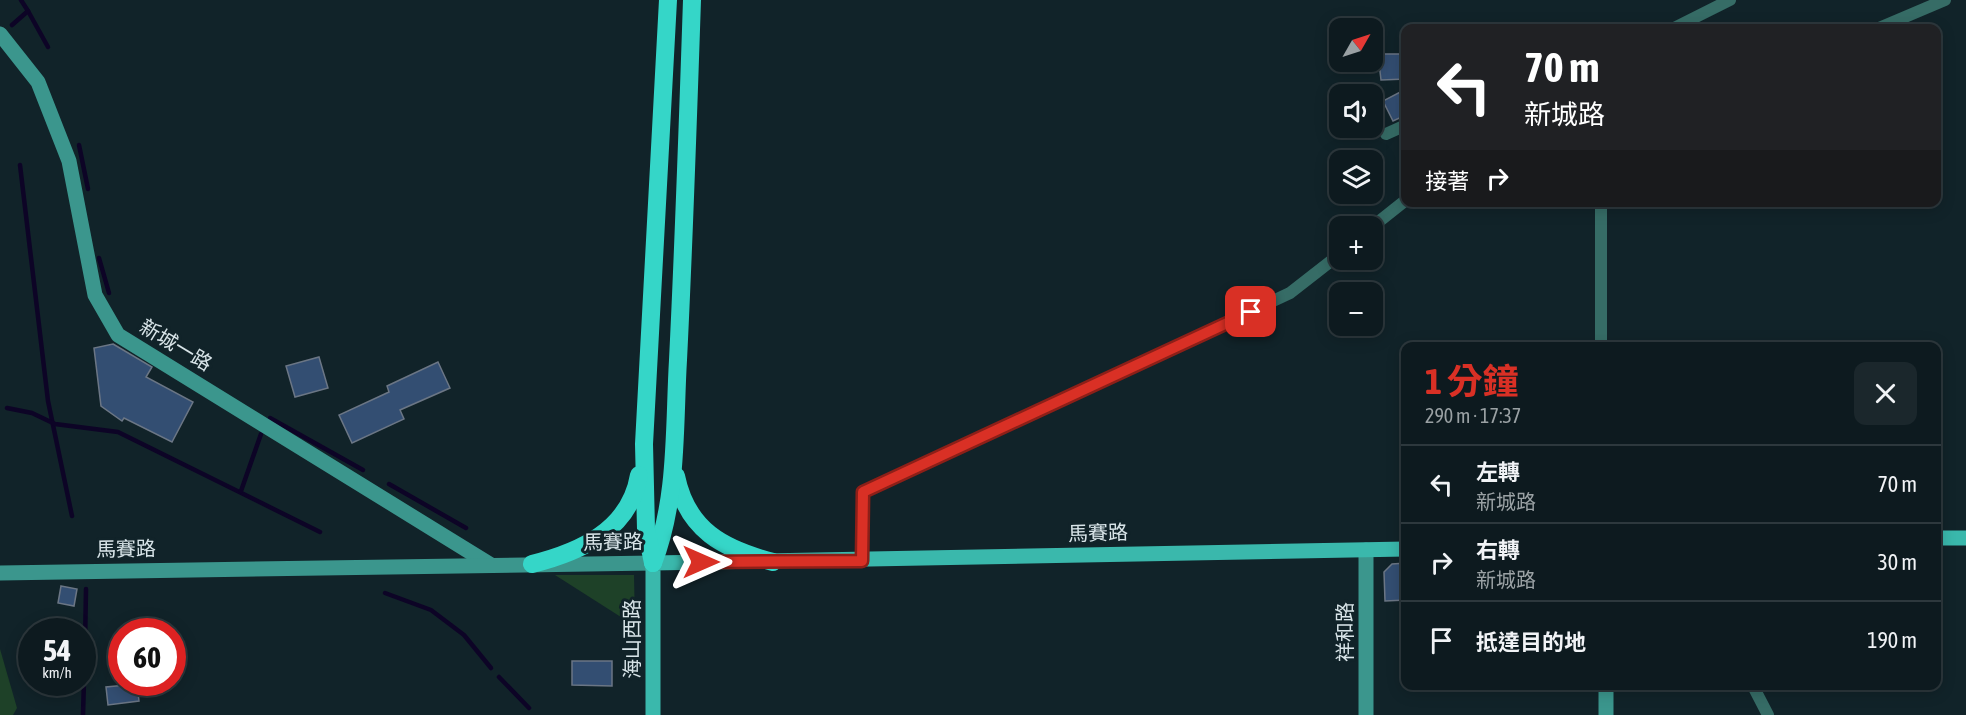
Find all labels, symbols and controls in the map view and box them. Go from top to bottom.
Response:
north arrow [1329,18,1383,72]
map controls [1329,18,1383,336]
text: 70 m [1524,43,1599,91]
icon: left [1425,48,1503,126]
button: sound [1329,84,1383,138]
text: 新城路 [1524,99,1605,130]
button: layers [1329,150,1383,204]
icon: right [1481,162,1514,195]
text: 接著 [1425,168,1469,194]
button: + [1329,216,1383,270]
button: − [1329,282,1383,336]
pin [1225,286,1276,337]
icon: arrive [1234,295,1267,328]
street label: 新城一路 [136,314,216,375]
text: 1 分鐘 [1425,360,1519,402]
button: close [1854,362,1917,425]
text: 290 m · 17:37 [1425,404,1521,427]
text: 左轉 [1476,459,1520,485]
icon: left [1425,468,1458,501]
text: 70 m [1877,471,1917,497]
text: 新城路 [1476,490,1536,513]
street label: 馬賽路 [1068,520,1128,545]
street label: 馬賽路 [583,529,643,554]
position arrow [669,530,733,594]
street label: 馬賽路 [96,536,156,561]
text: 右轉 [1476,537,1520,563]
icon: right [1425,546,1458,579]
text: 30 m [1877,549,1917,575]
text: 新城路 [1476,568,1536,591]
street label: 海山西路 [620,599,643,679]
street label: 祥和路 [1333,602,1356,662]
speed limit sign: 60 [108,618,186,696]
icon: arrive [1425,624,1458,657]
text: 190 m [1867,627,1917,653]
text: 抵達目的地 [1476,629,1586,655]
text: 54 [43,633,71,667]
text: km/h [42,664,72,681]

